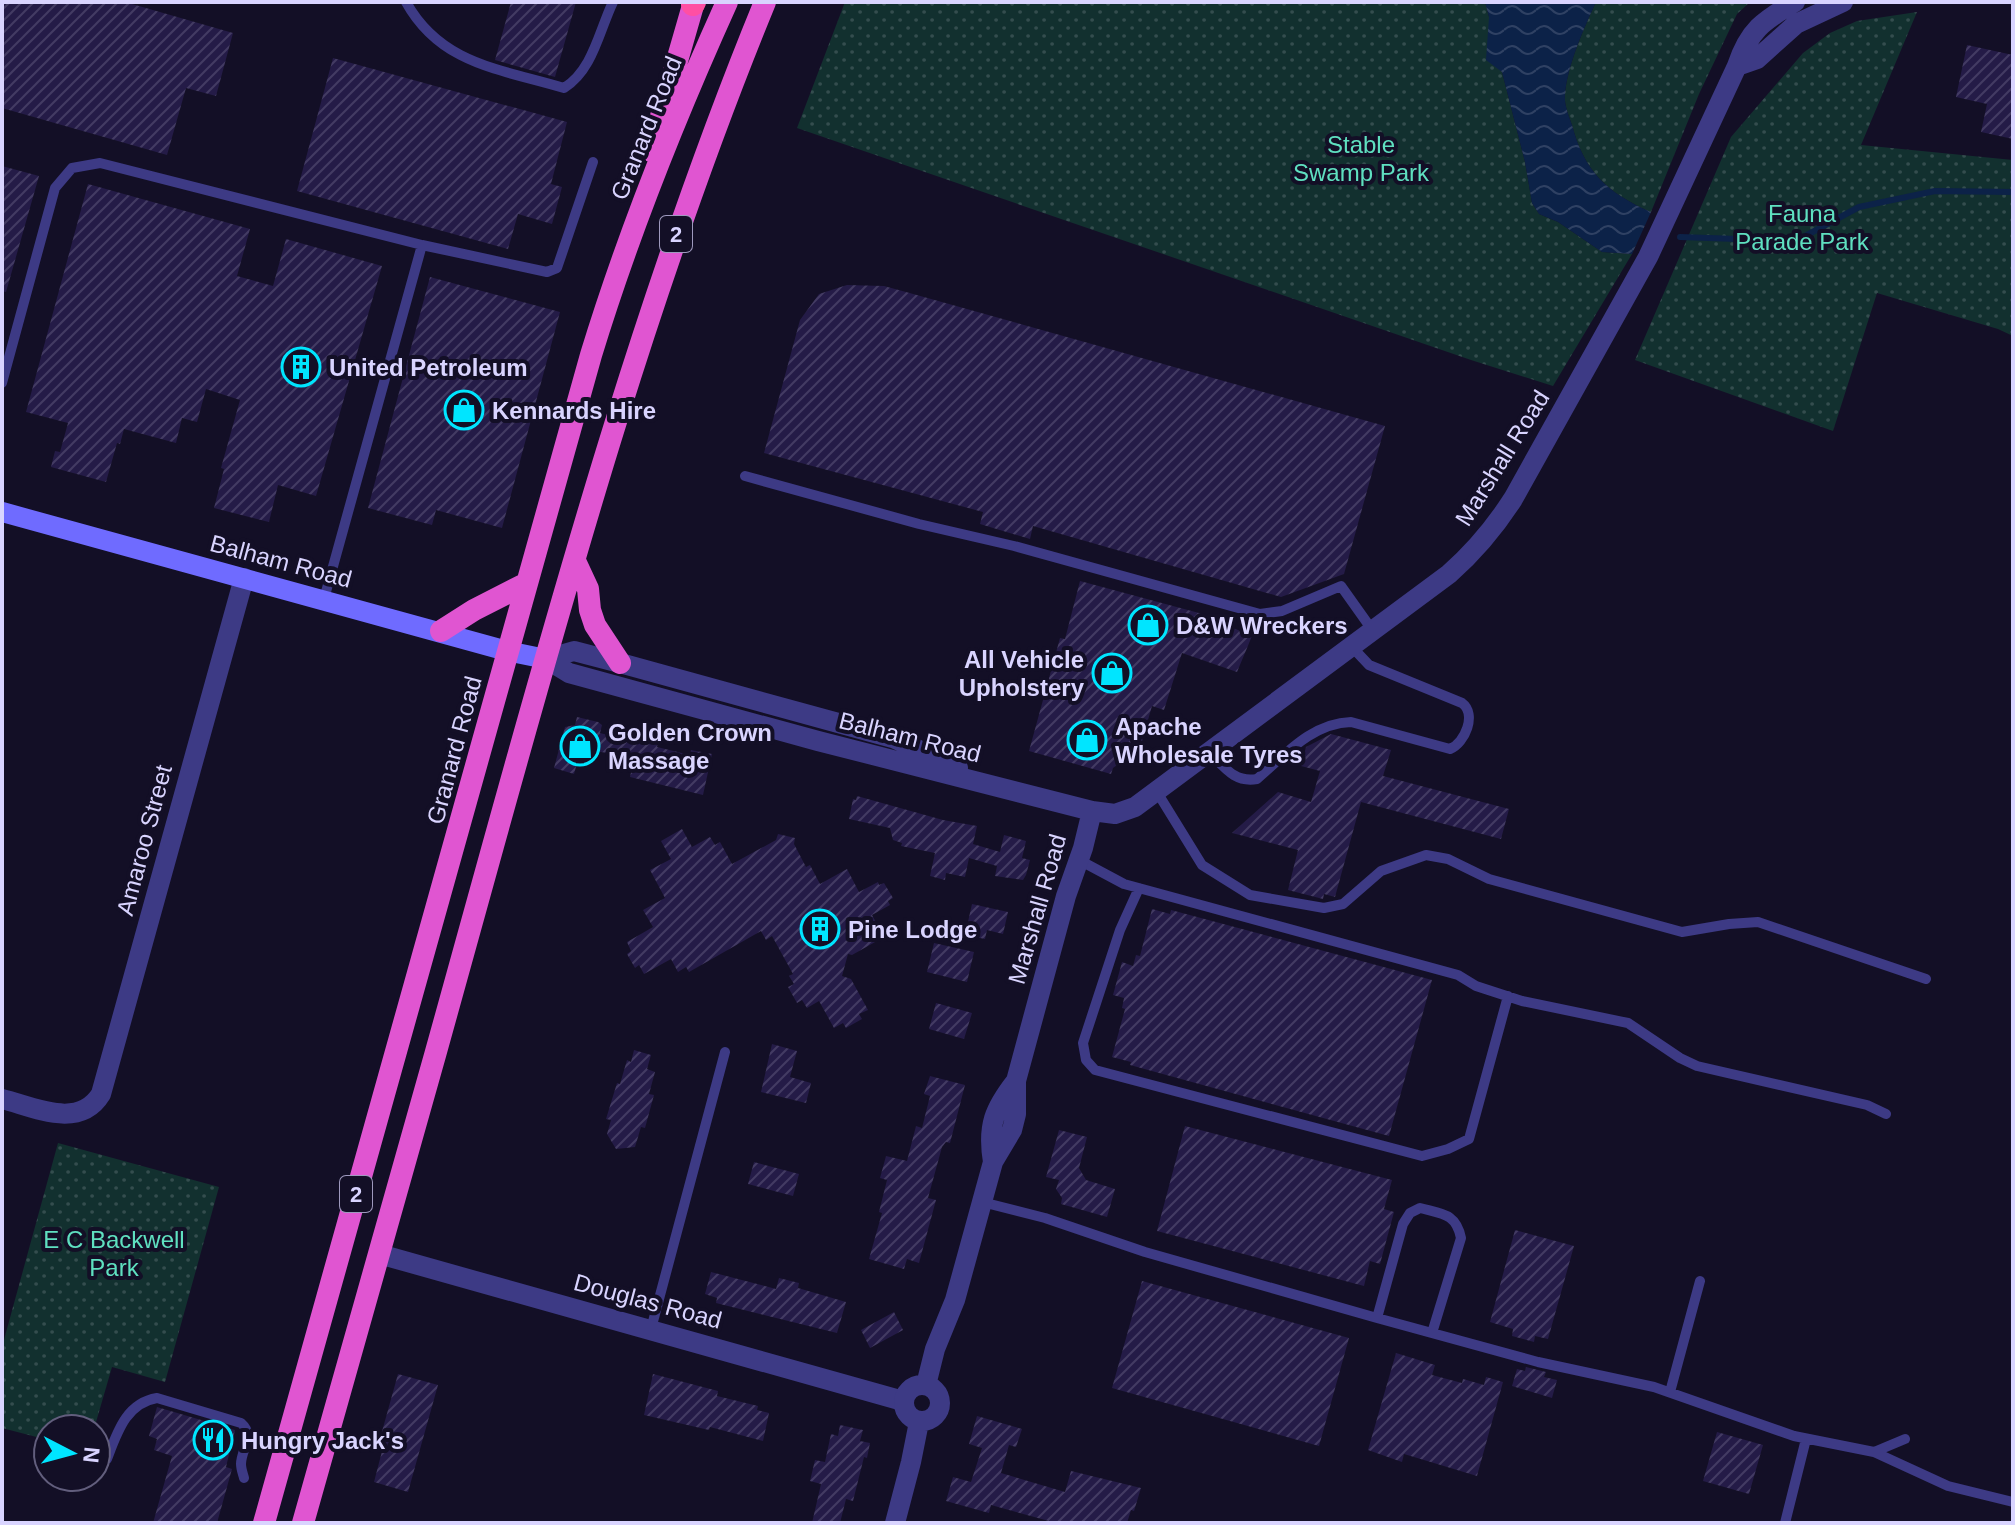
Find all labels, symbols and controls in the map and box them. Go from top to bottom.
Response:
street label: Granard Road [605,52,687,204]
park label: Stable Swamp Park [1293,131,1430,186]
park label: Fauna Parade Park [1735,200,1870,255]
road number: 2 [660,216,692,252]
building icon: United Petroleum [280,346,322,388]
place label: United Petroleum [329,354,528,381]
street label: Marshall Road [1450,385,1554,531]
shop icon: Kennards Hire [443,389,485,431]
place label: Kennards Hire [492,397,656,424]
street label: Balham Road [207,529,355,593]
shop icon: D&W Wreckers [1127,604,1169,646]
place label: D&W Wreckers [1176,612,1348,639]
place label: All Vehicle Upholstery [959,646,1085,701]
shop icon: All Vehicle Upholstery [1091,652,1133,694]
street label: Granard Road [421,673,487,827]
street label: Balham Road [836,706,984,768]
place label: Apache Wholesale Tyres [1115,713,1303,768]
place label: Golden Crown Massage [608,719,772,774]
shop icon: Apache Wholesale Tyres [1066,719,1108,761]
shop icon: Golden Crown Massage [559,725,601,767]
street label: Amaroo Street [111,761,177,918]
street label: Marshall Road [1003,831,1071,987]
building icon: Pine Lodge [799,908,841,950]
place label: Pine Lodge [848,916,977,943]
road number: 2 [340,1176,372,1212]
park label: E C Backwell Park [43,1226,185,1281]
street label: Douglas Road [571,1268,725,1334]
north arrow [32,1413,112,1493]
restaurant icon: Hungry Jack's [192,1419,234,1461]
place label: Hungry Jack's [241,1427,404,1454]
text: N [78,1446,105,1464]

